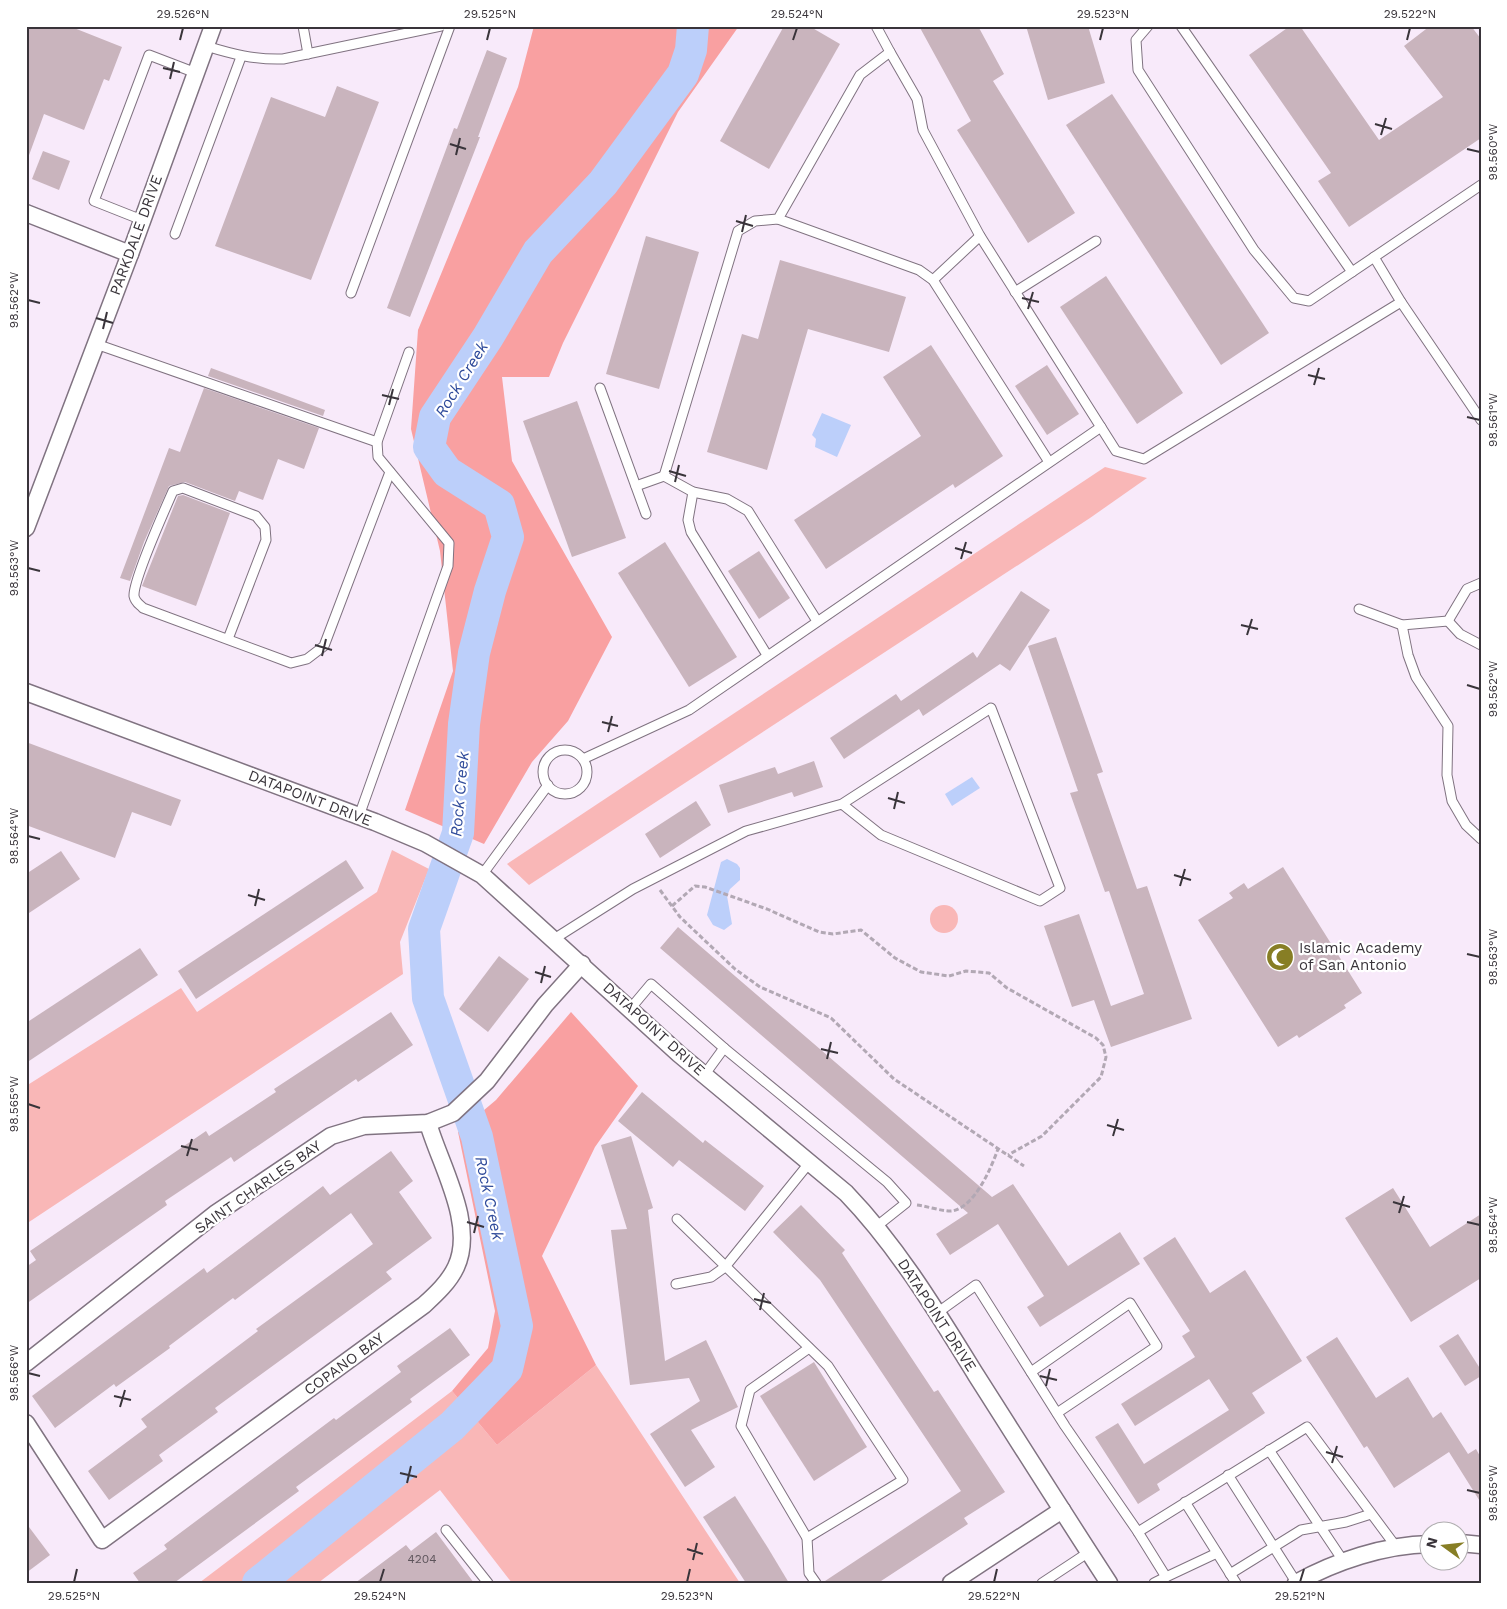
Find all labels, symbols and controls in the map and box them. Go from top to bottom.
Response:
text: 29.526°N [156,7,210,21]
text: 29.525°N [464,7,516,21]
text: 29.524°N [771,7,823,21]
text: 29.523°N [1077,7,1129,21]
text: 29.522°N [1384,7,1436,21]
text: 98.560°W [1486,123,1500,180]
street label: PARKDALE DRIVE [106,172,166,298]
text: 98.562°W [7,271,21,328]
water label: Rock Creek [431,337,493,421]
text: 98.561°W [1486,393,1500,447]
text: 98.563°W [7,539,21,596]
text: 98.562°W [1486,660,1500,717]
water label: Rock Creek [446,749,473,837]
street label: DATAPOINT DRIVE [246,766,374,830]
text: 98.564°W [7,807,21,864]
text: 98.563°W [1486,928,1500,985]
place label: Islamic Academy of San Antonio [1299,939,1422,974]
mosque icon: Islamic Academy of San Antonio [1265,942,1295,972]
street label: DATAPOINT DRIVE [599,979,709,1079]
text: 98.565°W [7,1075,21,1132]
street label: SAINT CHARLES BAY [191,1136,325,1237]
water label: Rock Creek [471,1154,508,1243]
text: 98.564°W [1486,1196,1500,1253]
street label: DATAPOINT DRIVE [894,1255,980,1375]
street label: COPANO BAY [301,1329,388,1399]
text: 98.566°W [7,1344,21,1401]
text: 98.565°W [1486,1464,1500,1521]
north arrow [1420,1522,1470,1572]
text: N [1422,1536,1441,1550]
house number: 4204 [407,1552,437,1566]
text: 29.525°N [48,1589,100,1603]
text: 29.524°N [354,1589,406,1603]
text: 29.523°N [661,1589,713,1603]
text: 29.522°N [968,1589,1020,1603]
text: 29.521°N [1275,1589,1325,1603]

